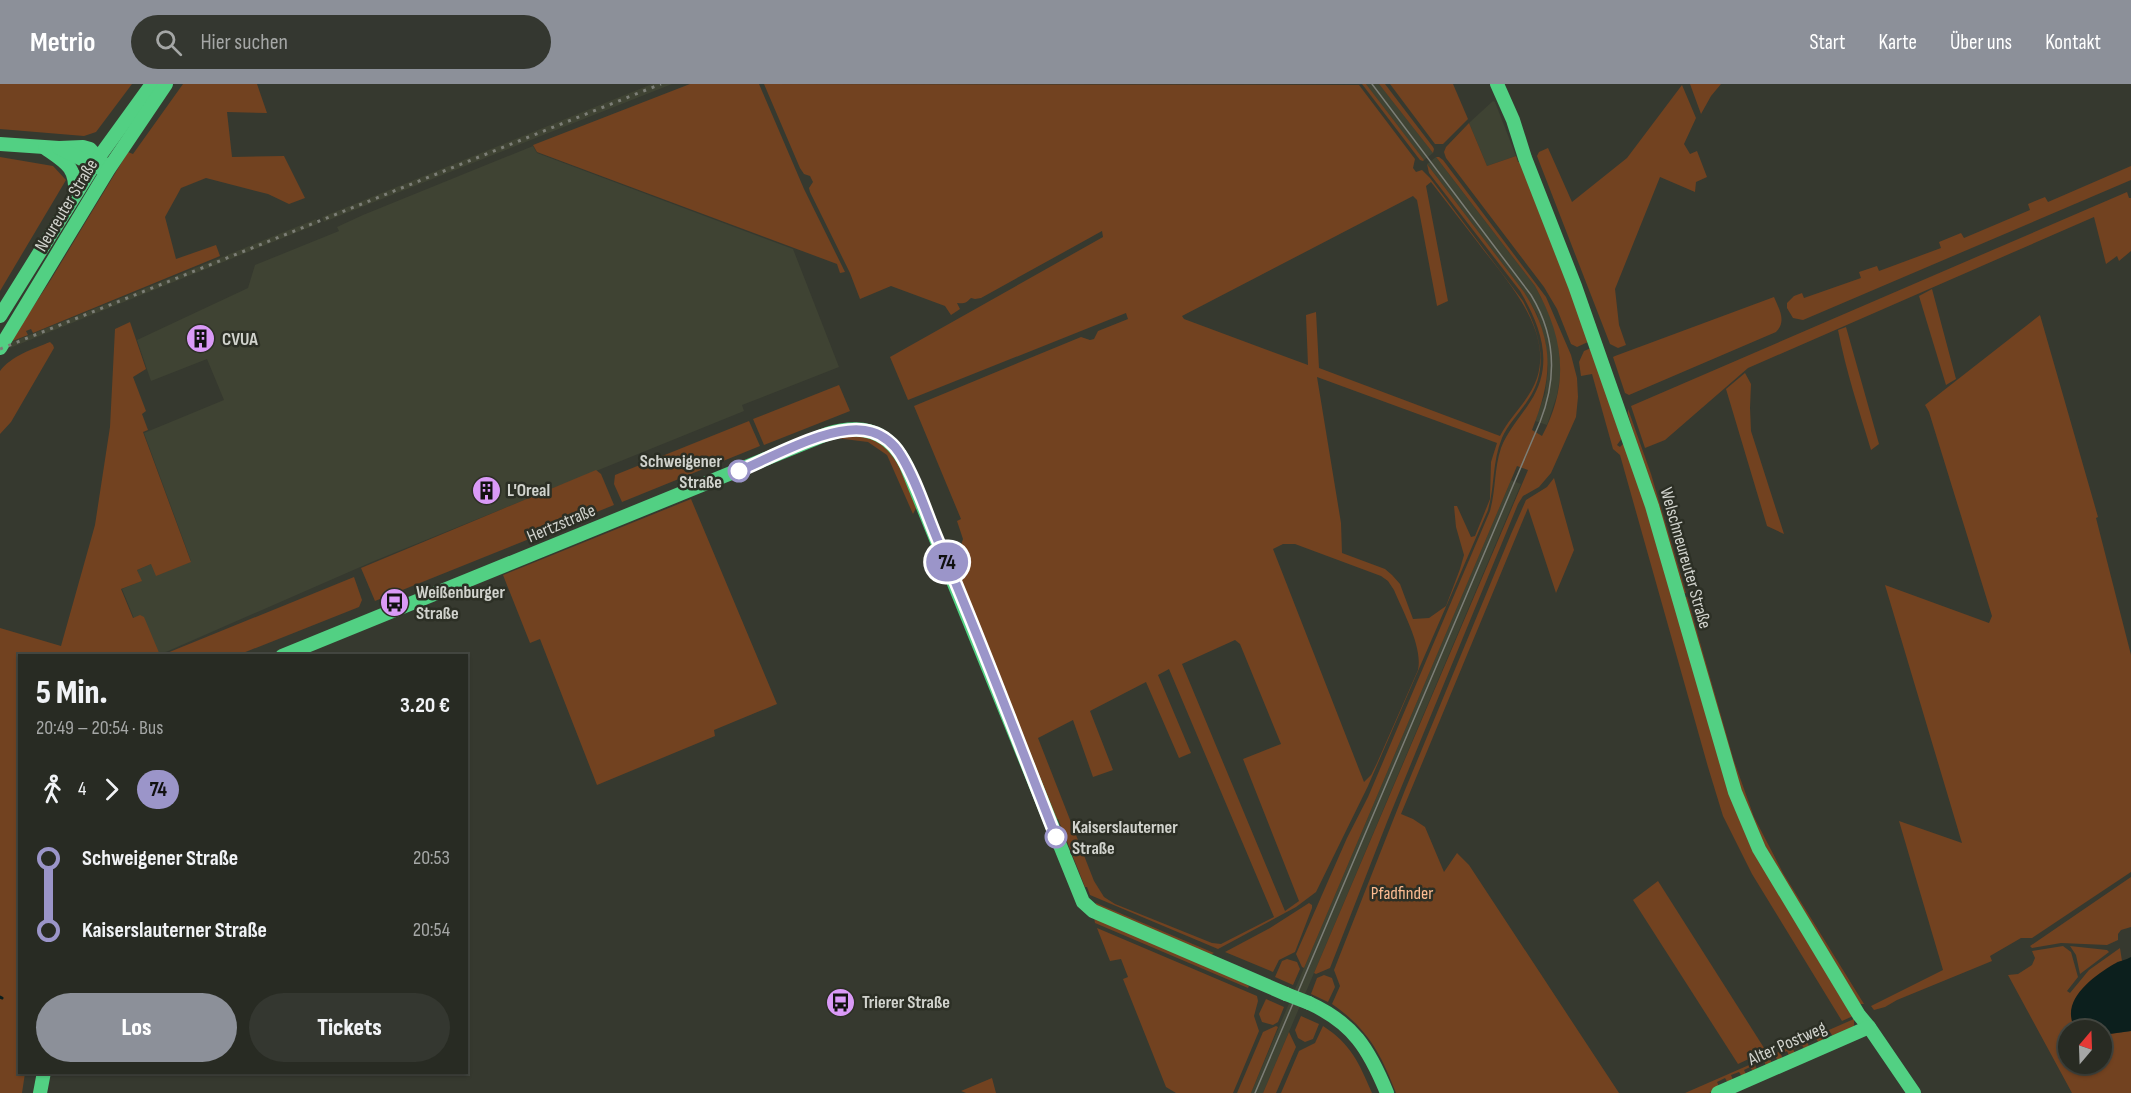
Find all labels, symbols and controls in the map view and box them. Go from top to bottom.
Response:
search box [131,15,551,69]
text: Metrio [30,26,95,59]
icon: search [152,26,185,59]
text: Hier suchen [200,29,288,56]
text: Start [1809,30,1846,55]
text: Karte [1879,30,1917,55]
text: Über uns [1950,30,2012,55]
text: Kontakt [2045,30,2101,55]
street label: Neureuter Straße [31,155,102,255]
building icon: CVUA [185,323,217,355]
place label: CVUA [222,329,258,350]
place label: Schweigener Straße [640,451,722,493]
marker: Schweigener Straße [728,460,750,482]
building icon: L'Oreal [470,474,502,506]
place label: L'Oreal [507,480,550,501]
street label: Welschneureuter Straße [1655,485,1716,631]
street label: Hertzstraße [524,500,599,547]
line badge: 74 [920,542,974,582]
text: 74 [938,550,956,575]
place label: Weißenburger Straße [416,582,505,624]
bus stop icon: Weißenburger Straße [379,586,411,618]
text: 5 Min. [36,673,108,713]
text: 3.20 € [400,692,450,719]
text: 20:49 – 20:54 · Bus [36,716,163,740]
icon: walk [36,773,69,806]
icon: forward [95,773,128,806]
text: 4 [78,777,86,801]
text: 74 [149,777,167,802]
place label: Kaiserslauterner Straße [1072,817,1178,859]
marker: Kaiserslauterner Straße [1045,826,1067,848]
text: Schweigener Straße [82,845,238,872]
text: 20:53 [413,846,450,870]
park label: Pfadfinder [1371,883,1433,904]
text: Kaiserslauterner Straße [82,917,267,944]
text: 20:54 [413,918,450,942]
bus stop icon: Trierer Straße [825,986,857,1018]
place label: Trierer Straße [862,992,950,1013]
button: Los [36,993,237,1062]
button: Tickets [249,993,450,1062]
street label: Alter Postweg [1744,1017,1830,1070]
north arrow [2058,1020,2112,1074]
map controls [2058,1020,2112,1074]

